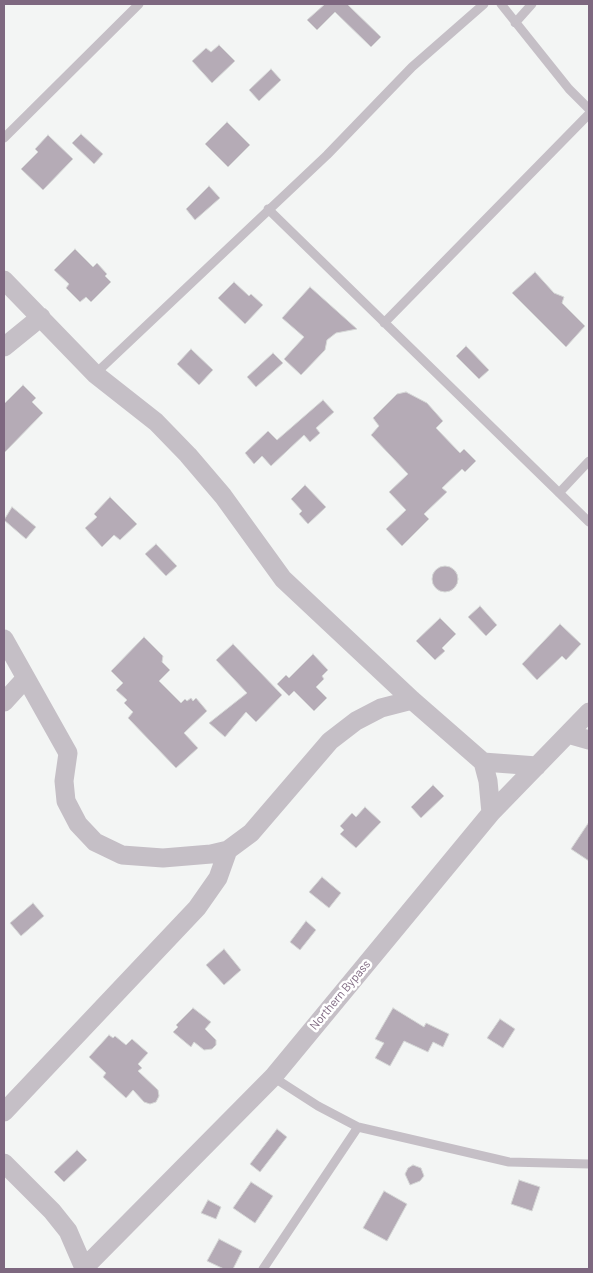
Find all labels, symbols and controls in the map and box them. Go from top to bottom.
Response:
street label: Northern Bypass [307,957,373,1033]

